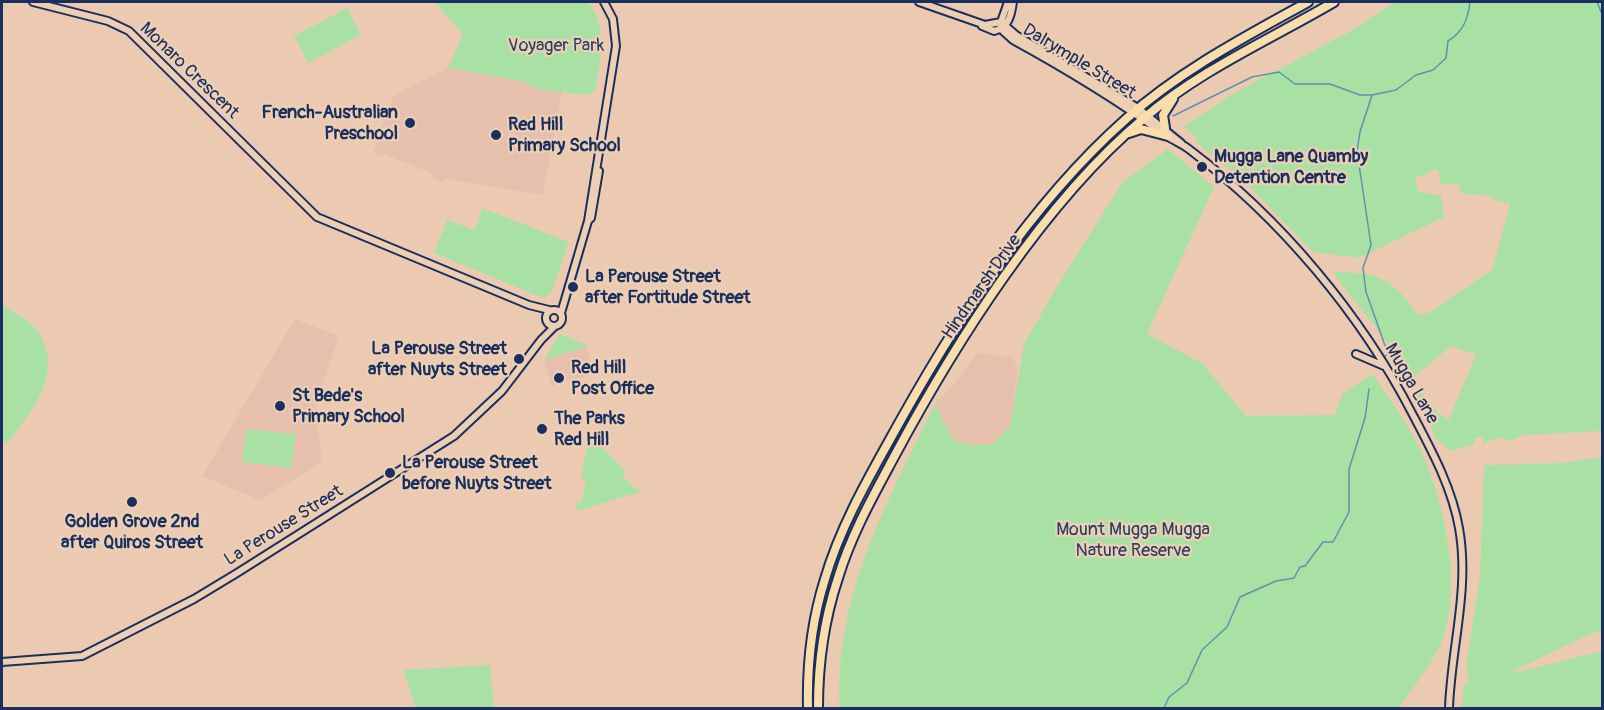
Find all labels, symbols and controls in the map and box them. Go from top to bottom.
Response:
street label: Monaro Crescent [135,18,243,124]
street label: Dalrymple Street [1018,20,1140,104]
park label: Voyager Park [508,35,604,57]
place label: French-Australian Preschool [262,102,398,144]
place label: Red Hill Primary School [508,114,621,156]
marker: French-Australian Preschool [403,116,417,130]
marker: Red Hill Primary School [489,128,503,142]
place label: Mugga Lane Quamby Detention Centre [1214,146,1368,188]
marker: Mugga Lane Quamby Detention Centre [1195,160,1209,174]
street label: Hindmarsh Drive [938,230,1026,344]
place label: La Perouse Street after Fortitude Street [585,266,751,308]
marker: La Perouse Street after Fortitude Street [566,280,580,294]
place label: La Perouse Street after Nuyts Street [368,338,507,380]
street label: Mugga Lane [1379,340,1443,428]
marker: La Perouse Street after Nuyts Street [512,352,526,366]
place label: Red Hill Post Office [571,357,654,400]
marker: Red Hill Post Office [552,371,566,385]
place label: St Bede's Primary School [292,385,405,428]
marker: St Bede's Primary School [273,399,287,413]
place label: The Parks Red Hill [554,408,625,450]
marker: The Parks Red Hill [535,422,549,436]
place label: La Perouse Street before Nuyts Street [402,452,551,494]
marker: La Perouse Street before Nuyts Street [383,466,397,480]
street label: La Perouse Street [221,481,347,571]
marker: Golden Grove 2nd after Quiros Street [125,495,139,509]
place label: Golden Grove 2nd after Quiros Street [61,511,203,554]
park label: Mount Mugga Mugga Nature Reserve [1056,519,1210,562]

